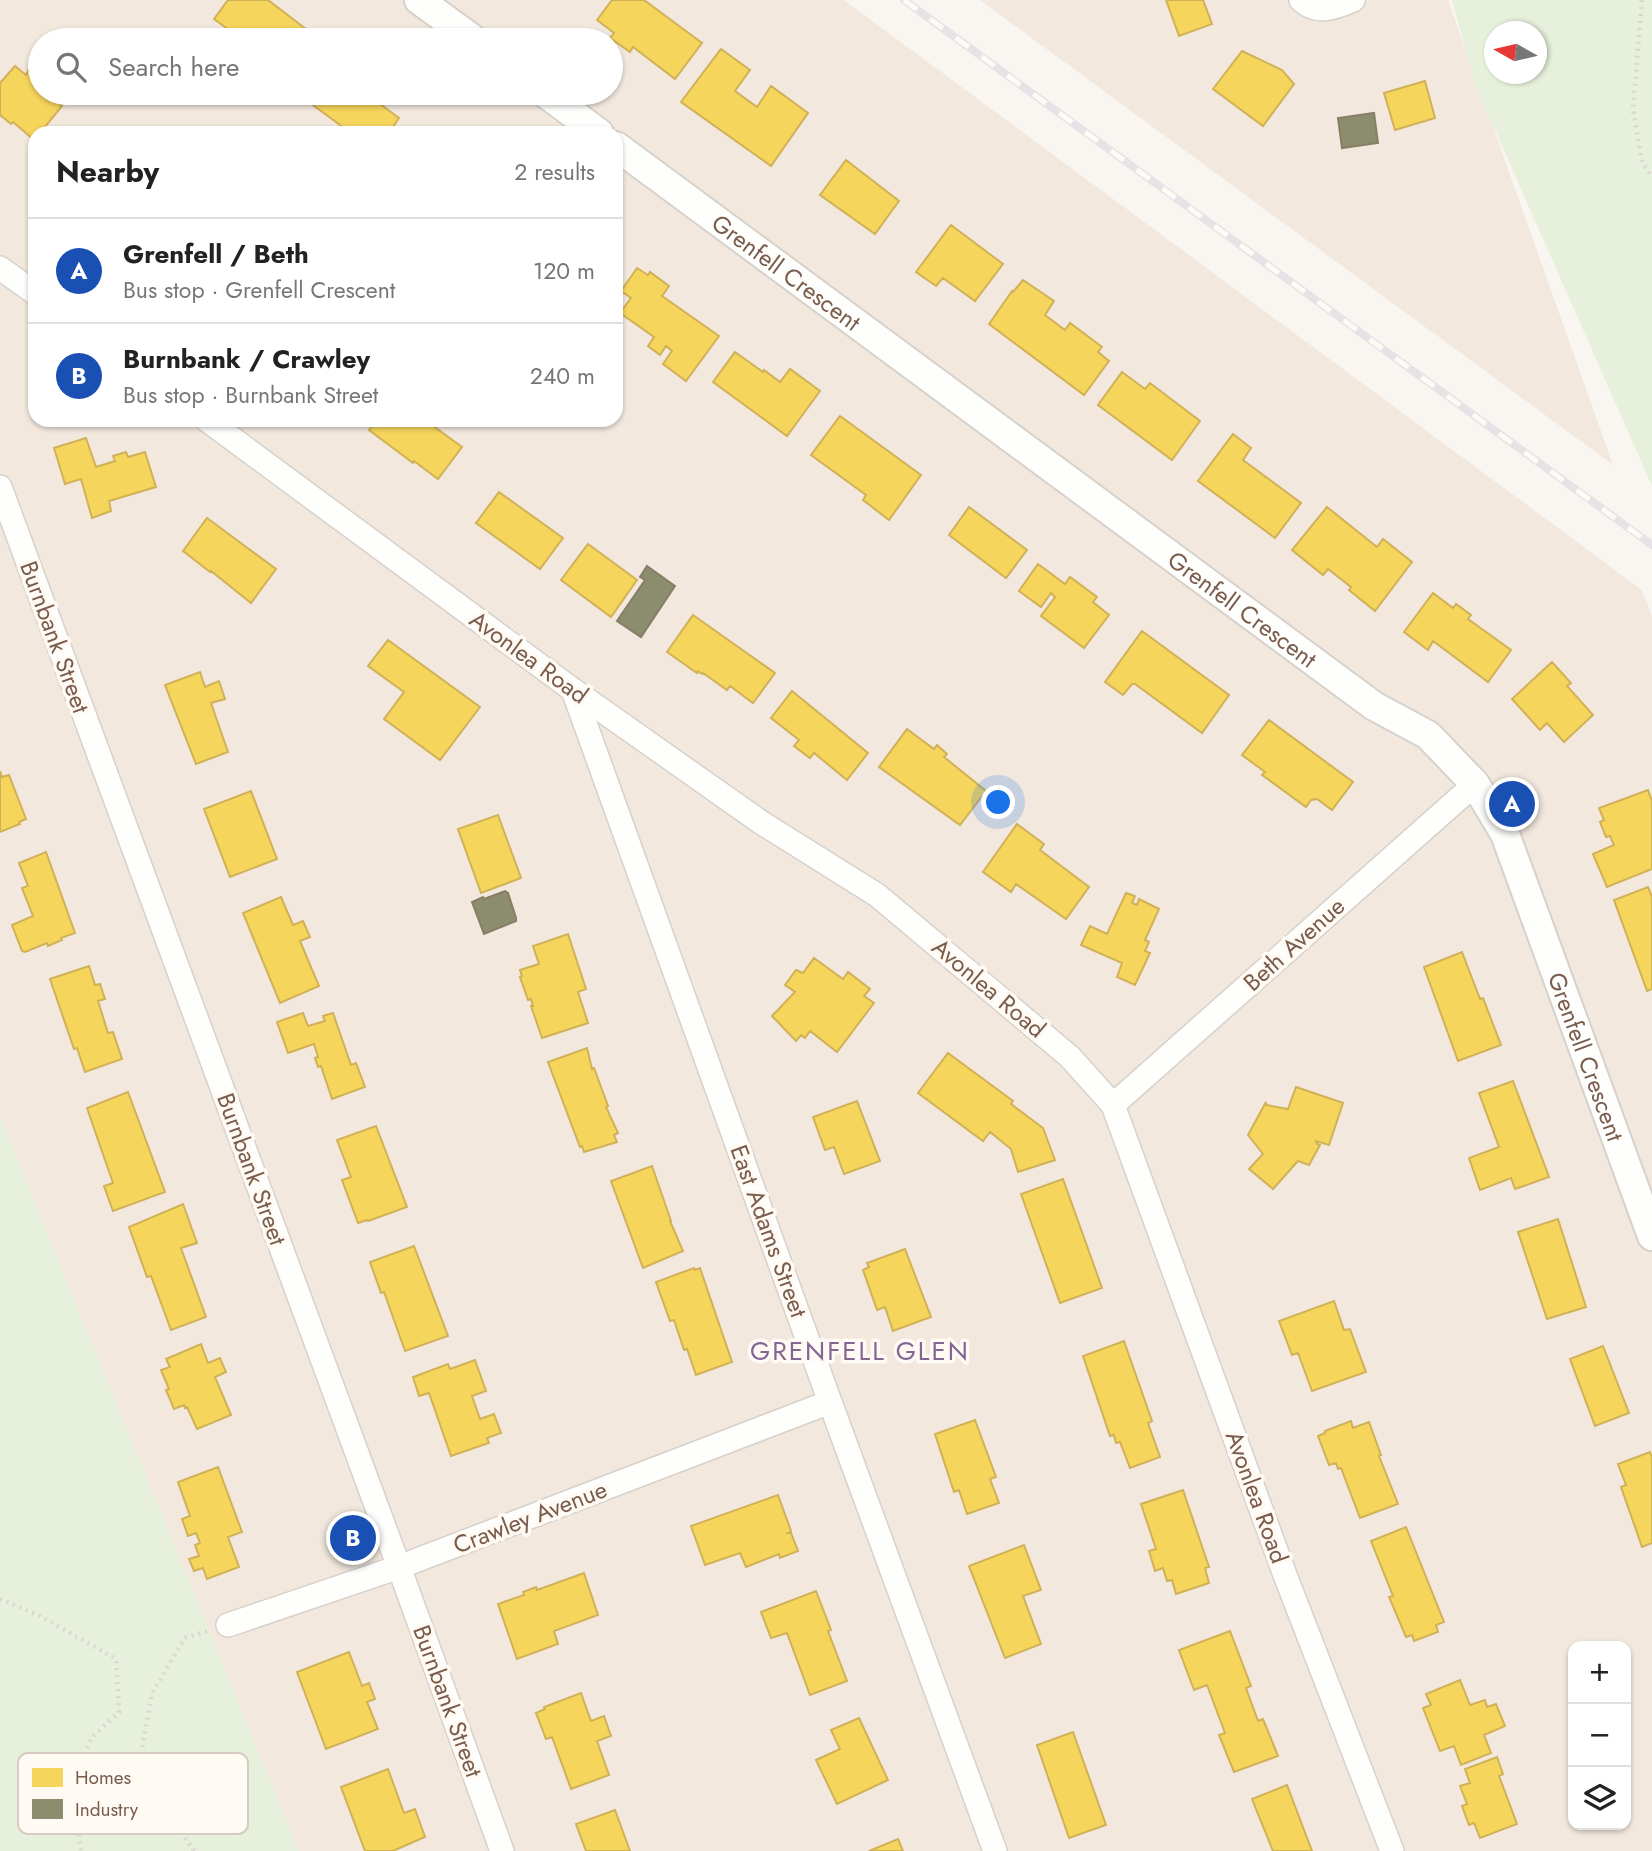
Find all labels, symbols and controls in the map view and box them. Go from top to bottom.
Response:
north arrow [1484,21,1547,84]
search box [28,28,623,105]
icon: search [52,48,90,86]
text: Search here [108,48,240,86]
text: Nearby [56,150,159,193]
text: 2 results [514,155,595,189]
street label: Grenfell Crescent [705,205,869,339]
text: Grenfell / Beth [123,235,309,273]
text: A [71,254,87,288]
text: 120 m [533,254,595,288]
text: Bus stop · Grenfell Crescent [123,273,395,307]
text: Burnbank / Crawley [123,340,370,378]
text: B [71,359,87,393]
text: 240 m [530,359,595,393]
text: Bus stop · Burnbank Street [123,378,378,412]
street label: Grenfell Crescent [1161,542,1325,676]
street label: Burnbank Street [11,556,99,718]
street label: Avonlea Road [463,602,595,712]
pin: A [1489,778,1535,830]
your location [981,785,1015,819]
street label: Beth Avenue [1235,889,1353,999]
street label: Avonlea Road [925,930,1053,1046]
street label: Grenfell Crescent [1539,967,1633,1146]
street label: Burnbank Street [208,1088,296,1250]
street label: East Adams Street [722,1140,817,1322]
district label: GRENFELL GLEN [750,1332,970,1370]
street label: Avonlea Road [1217,1426,1297,1568]
street label: Crawley Avenue [448,1472,612,1562]
pin: B [330,1512,376,1564]
street label: Burnbank Street [404,1620,492,1782]
map controls [1568,1641,1631,1830]
button: + [1568,1641,1631,1704]
button: − [1568,1704,1631,1767]
legend [18,1753,248,1834]
text: Homes [75,1764,132,1791]
button: layers [1568,1767,1631,1830]
text: Industry [75,1796,139,1823]

